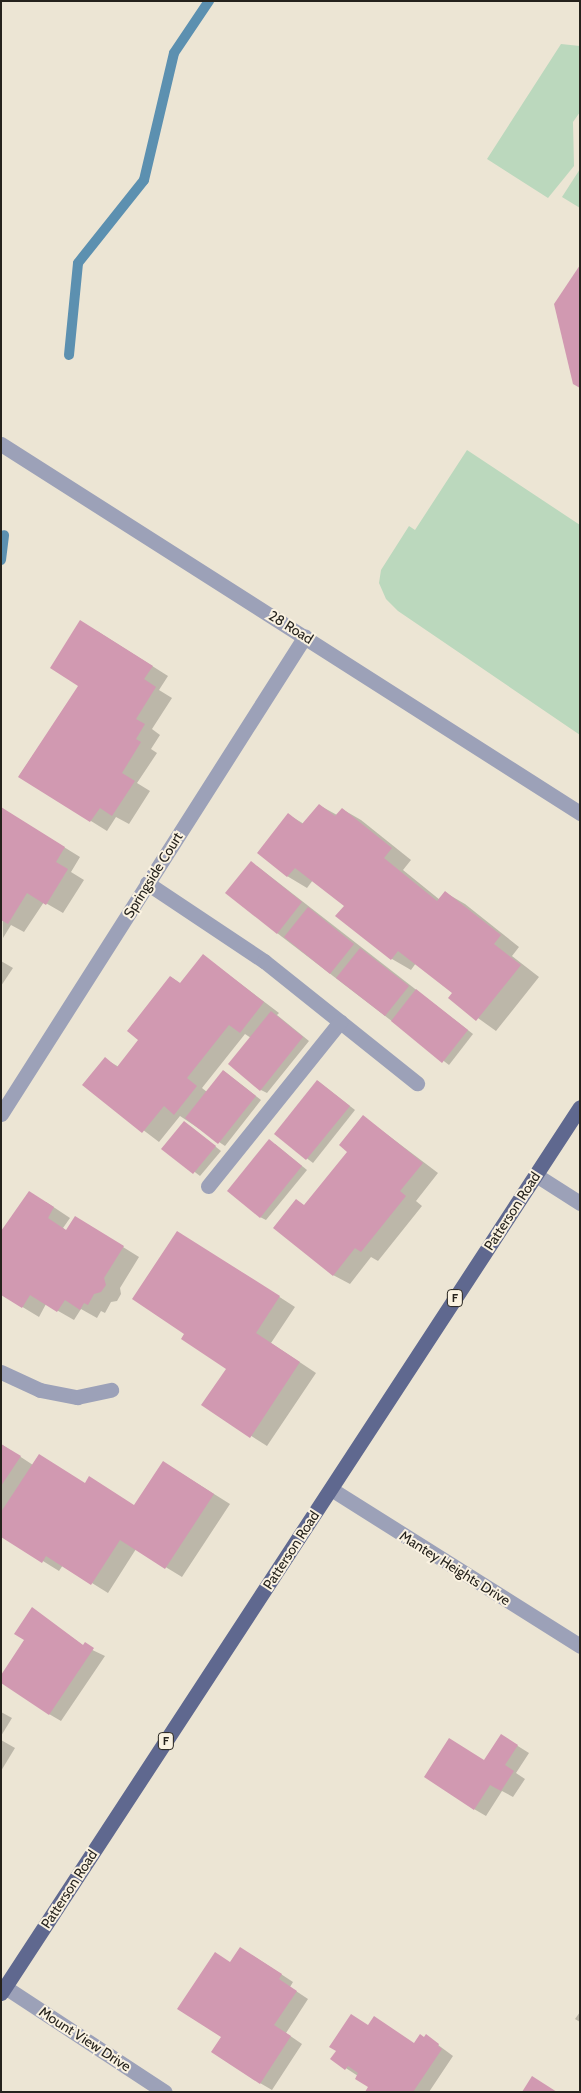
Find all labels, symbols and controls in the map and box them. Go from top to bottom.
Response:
street label: 28 Road [266,607,316,647]
street label: Springside Court [120,829,186,921]
street label: Patterson Road [480,1169,544,1253]
road number: F [446,1289,464,1308]
street label: Patterson Road [259,1508,323,1592]
street label: Mantey Heights Drive [397,1527,513,1609]
road number: F [157,1732,175,1750]
street label: Patterson Road [37,1847,101,1931]
street label: Mount View Drive [36,2003,134,2075]

